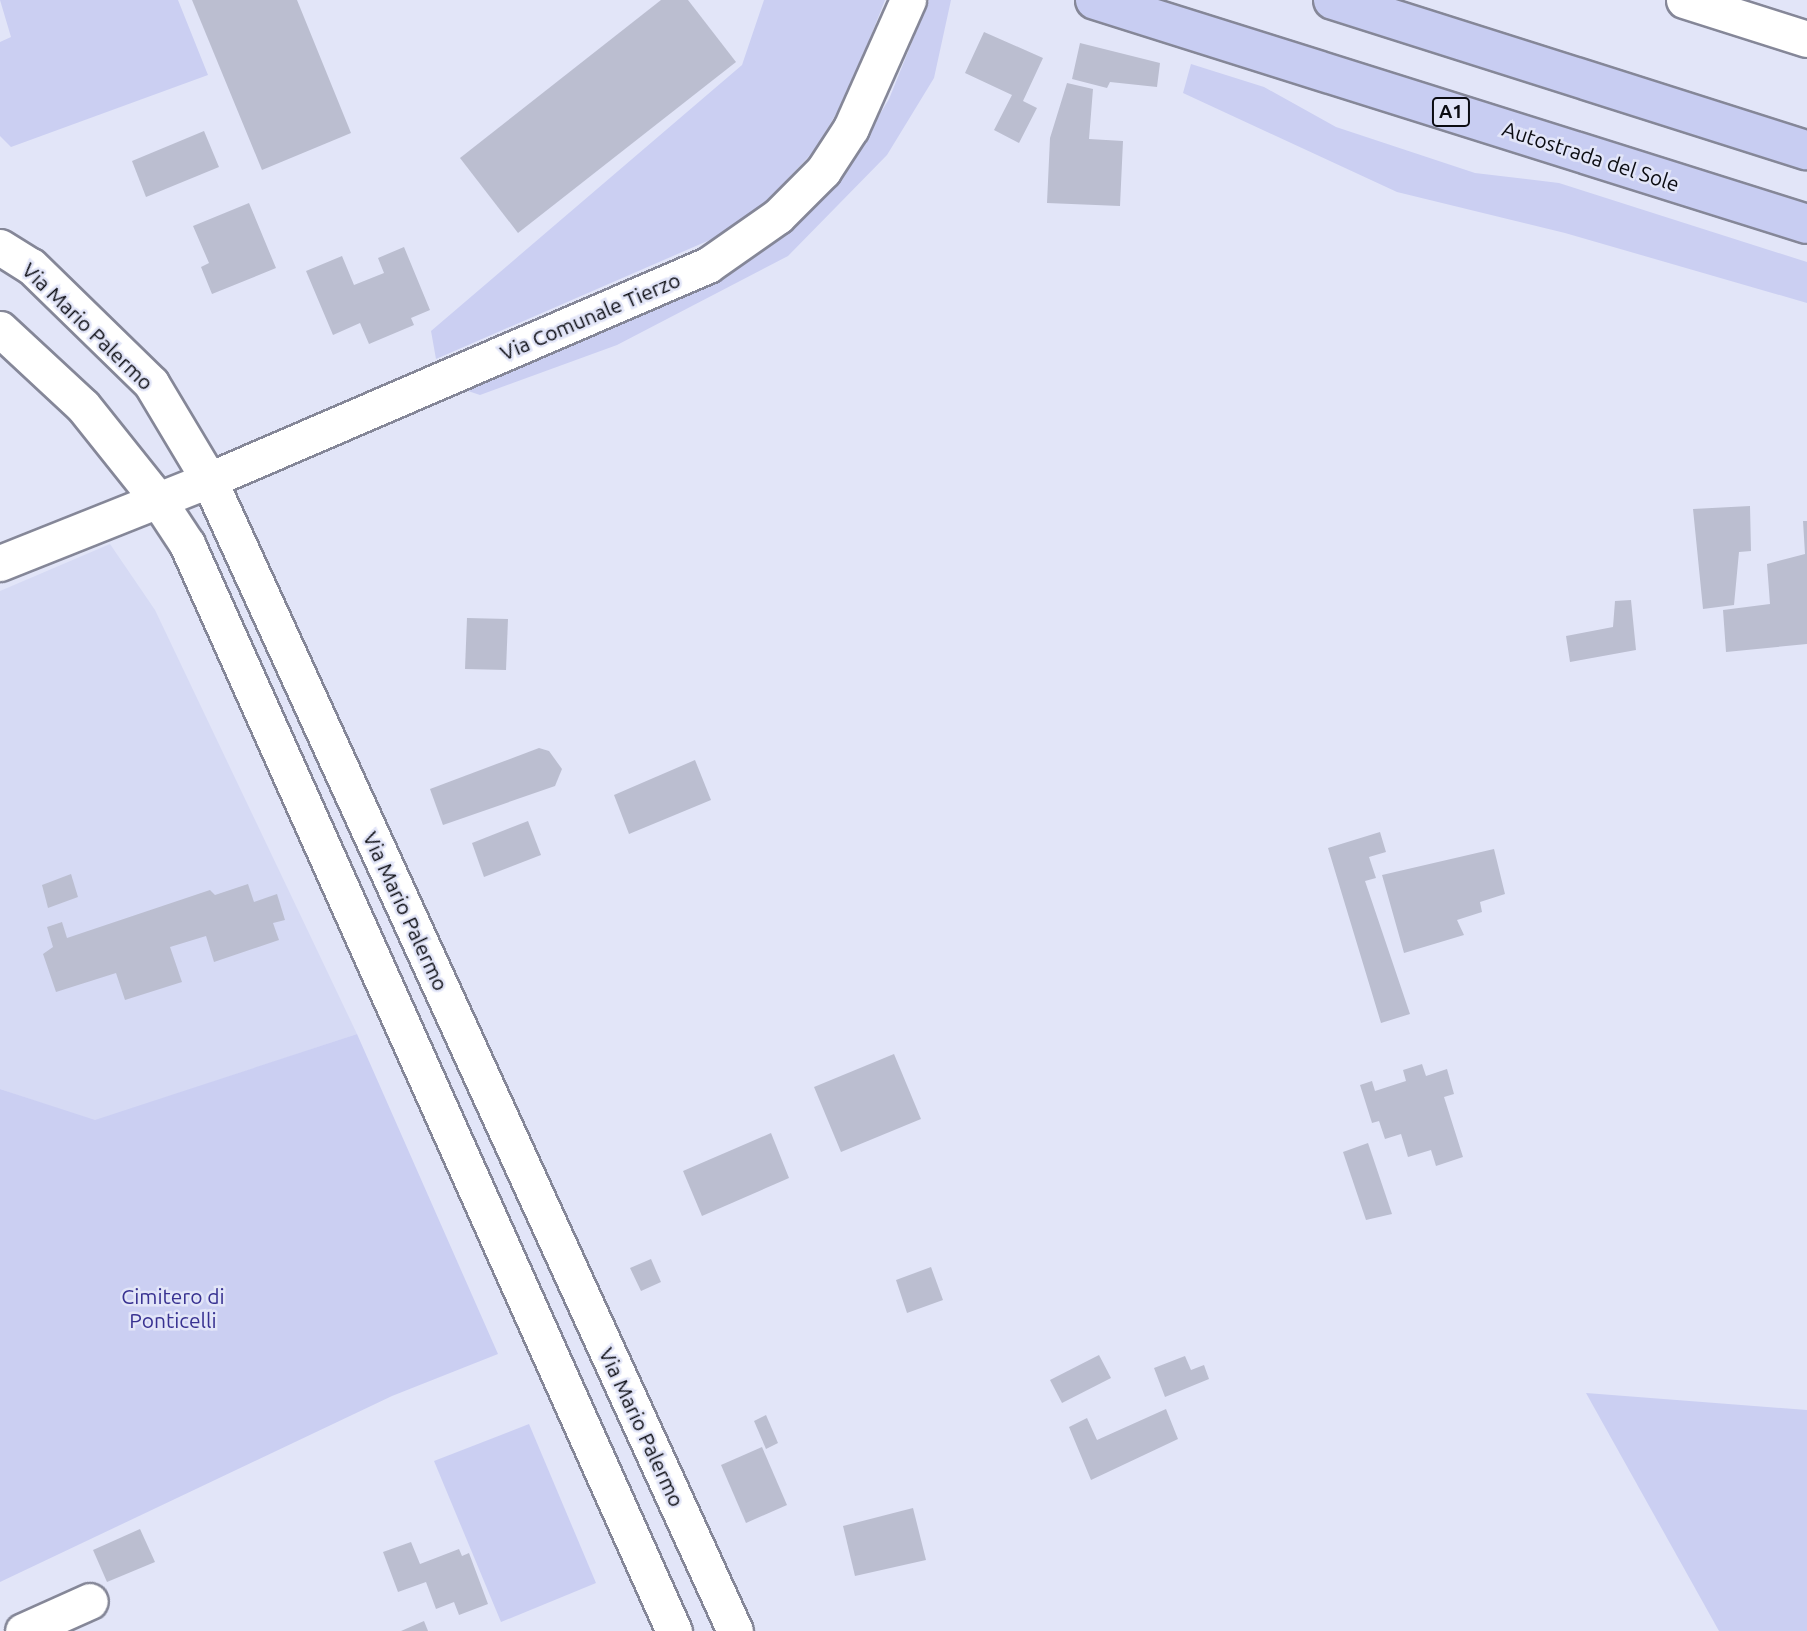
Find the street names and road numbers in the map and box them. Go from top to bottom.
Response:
road number: A1 [1432,96,1470,128]
street label: Autostrada del Sole [1499,115,1683,197]
street label: Via Mario Palermo [17,257,159,395]
street label: Via Comunale Tierzo [496,267,684,365]
street label: Via Mario Palermo [358,827,454,995]
street label: Via Mario Palermo [594,1343,690,1511]

